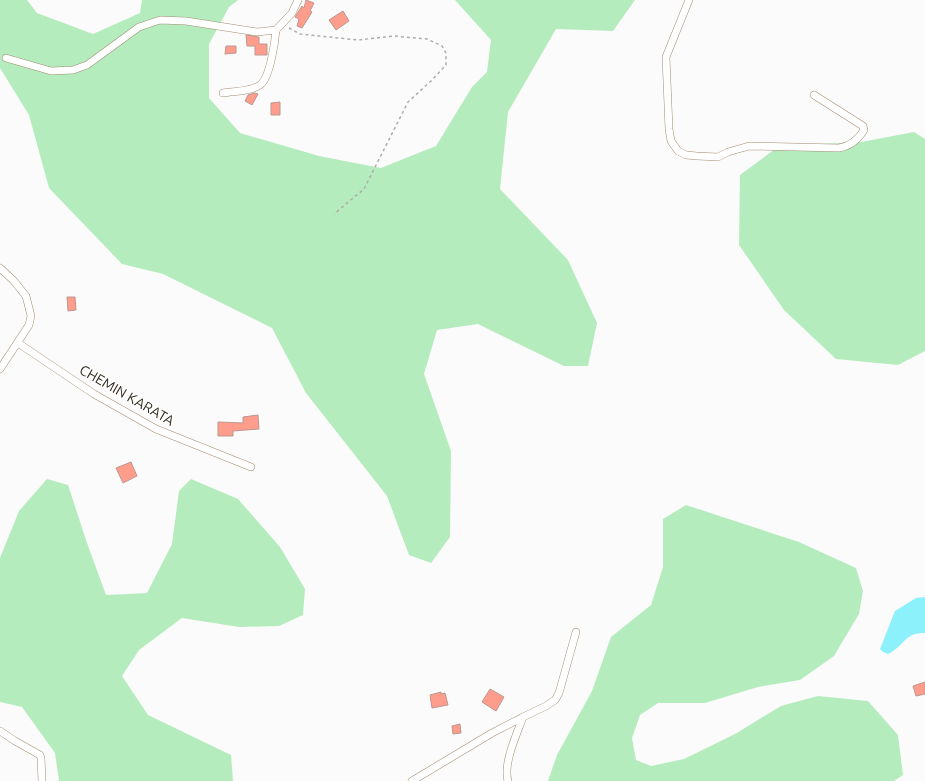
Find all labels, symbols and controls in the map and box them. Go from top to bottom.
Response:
street label: CHEMIN KARATA [77,361,177,429]

